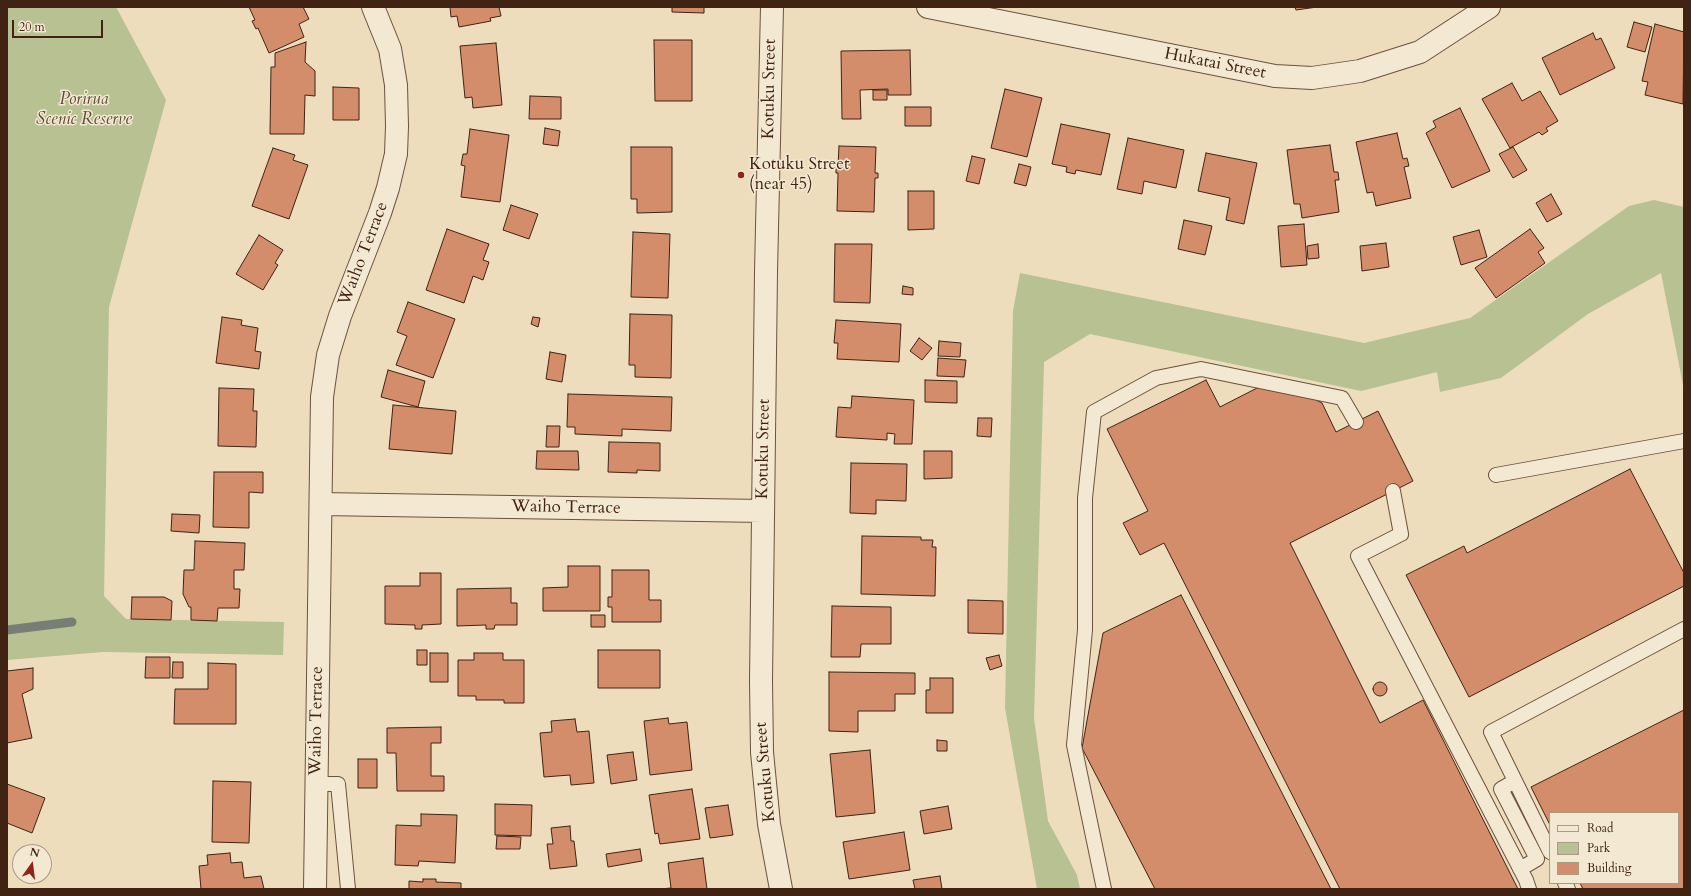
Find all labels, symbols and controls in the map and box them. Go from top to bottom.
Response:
scale bar [14,12,105,38]
text: 20 m [19,19,45,35]
street label: Kotuku Street [759,39,781,139]
street label: Hukatai Street [1163,44,1267,84]
park label: Porirua Scenic Reserve [36,90,132,130]
place label: Kotuku Street (near 45) [749,155,849,195]
marker: Kotuku Street (near 45) [736,170,746,180]
street label: Waiho Terrace [335,199,393,309]
street label: Kotuku Street [753,399,775,499]
street label: Waiho Terrace [511,497,621,519]
street label: Waiho Terrace [306,666,328,776]
street label: Kotuku Street [751,721,781,823]
legend [1549,812,1679,884]
text: Road [1587,820,1613,836]
text: Park [1587,840,1610,856]
north arrow [12,844,52,884]
text: N [28,844,41,861]
text: Building [1587,860,1631,876]

